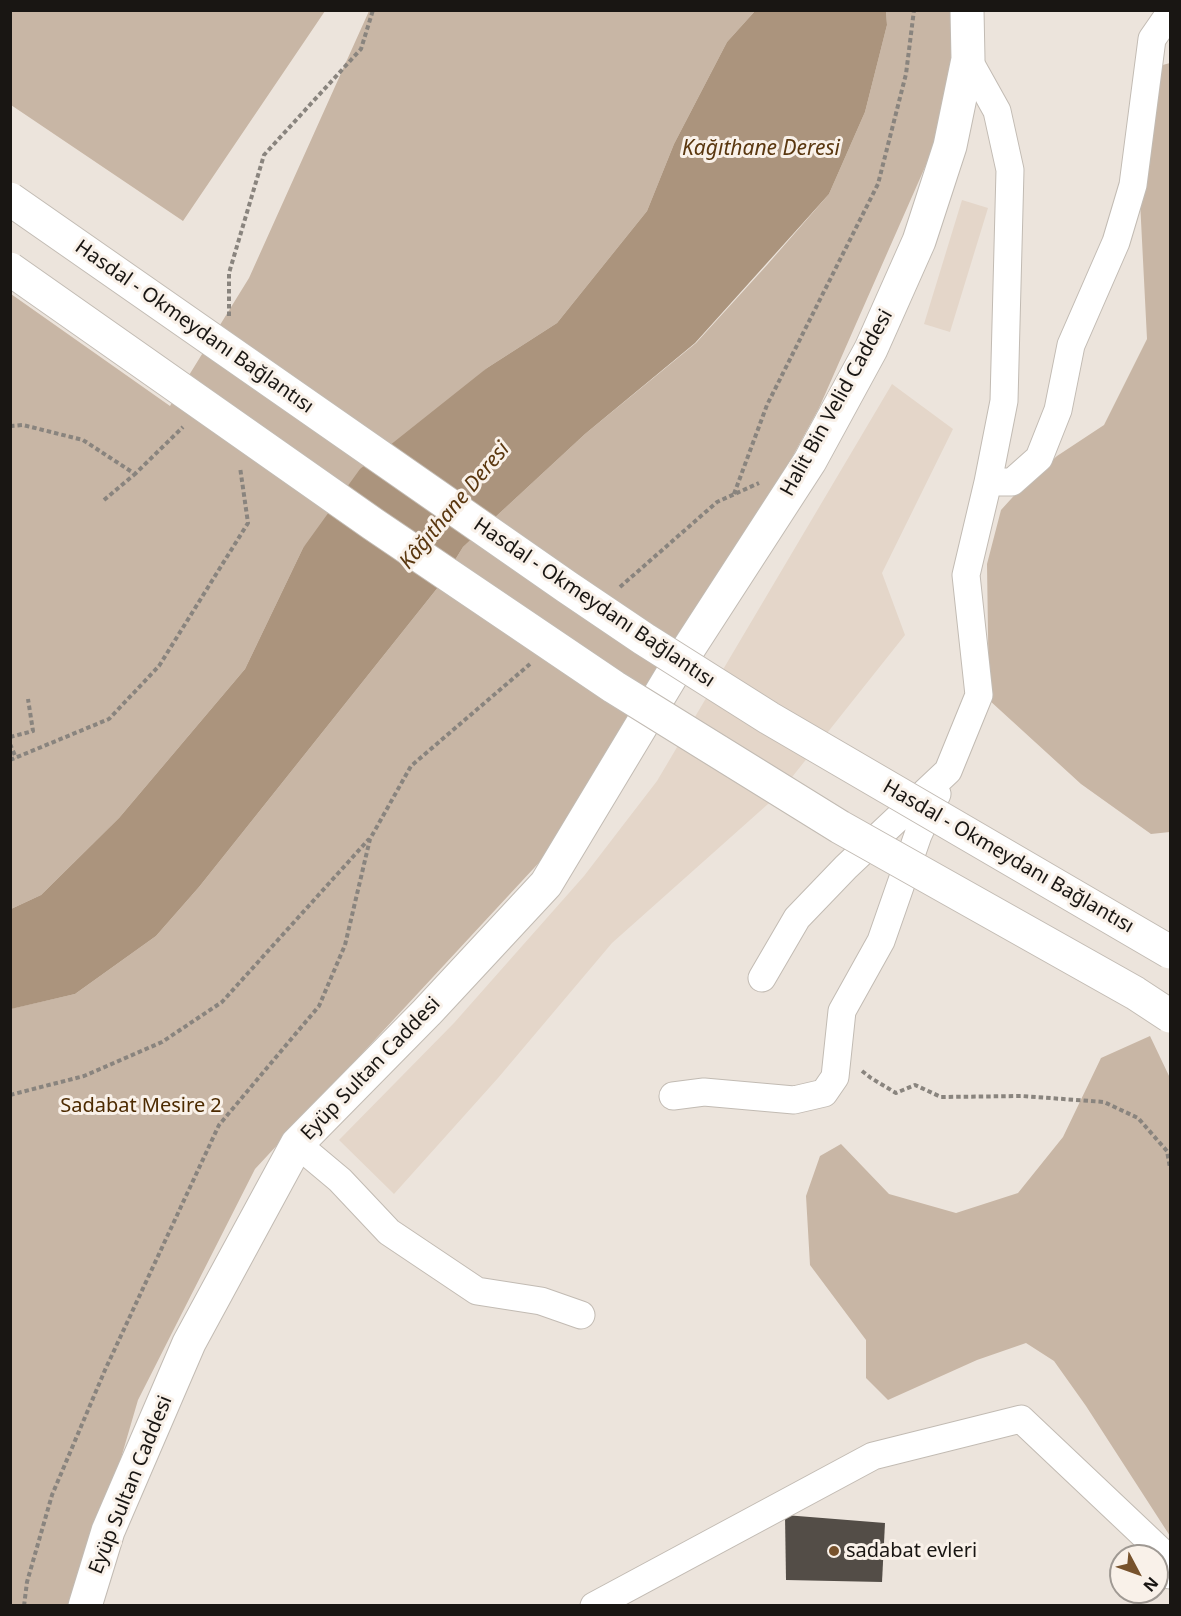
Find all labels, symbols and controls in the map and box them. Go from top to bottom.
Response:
water label: Kağıthane Deresi [682,136,840,162]
street label: Hasdal - Okmeydanı Bağlantısı [70,235,318,419]
street label: Halit Bin Velid Caddesi [776,305,898,501]
water label: Kâğıthane Deresi [395,437,515,575]
street label: Hasdal - Okmeydanı Bağlantısı [469,513,719,693]
street label: Hasdal - Okmeydanı Bağlantısı [878,775,1138,939]
street label: Eyüp Sultan Caddesi [296,992,446,1146]
park label: Sadabat Mesire 2 [60,1094,222,1118]
street label: Eyüp Sultan Caddesi [84,1392,178,1578]
place label: sadabat evleri [846,1539,977,1563]
marker: sadabat evleri [827,1544,841,1558]
north arrow [1109,1544,1169,1604]
text: N [1139,1572,1164,1597]

